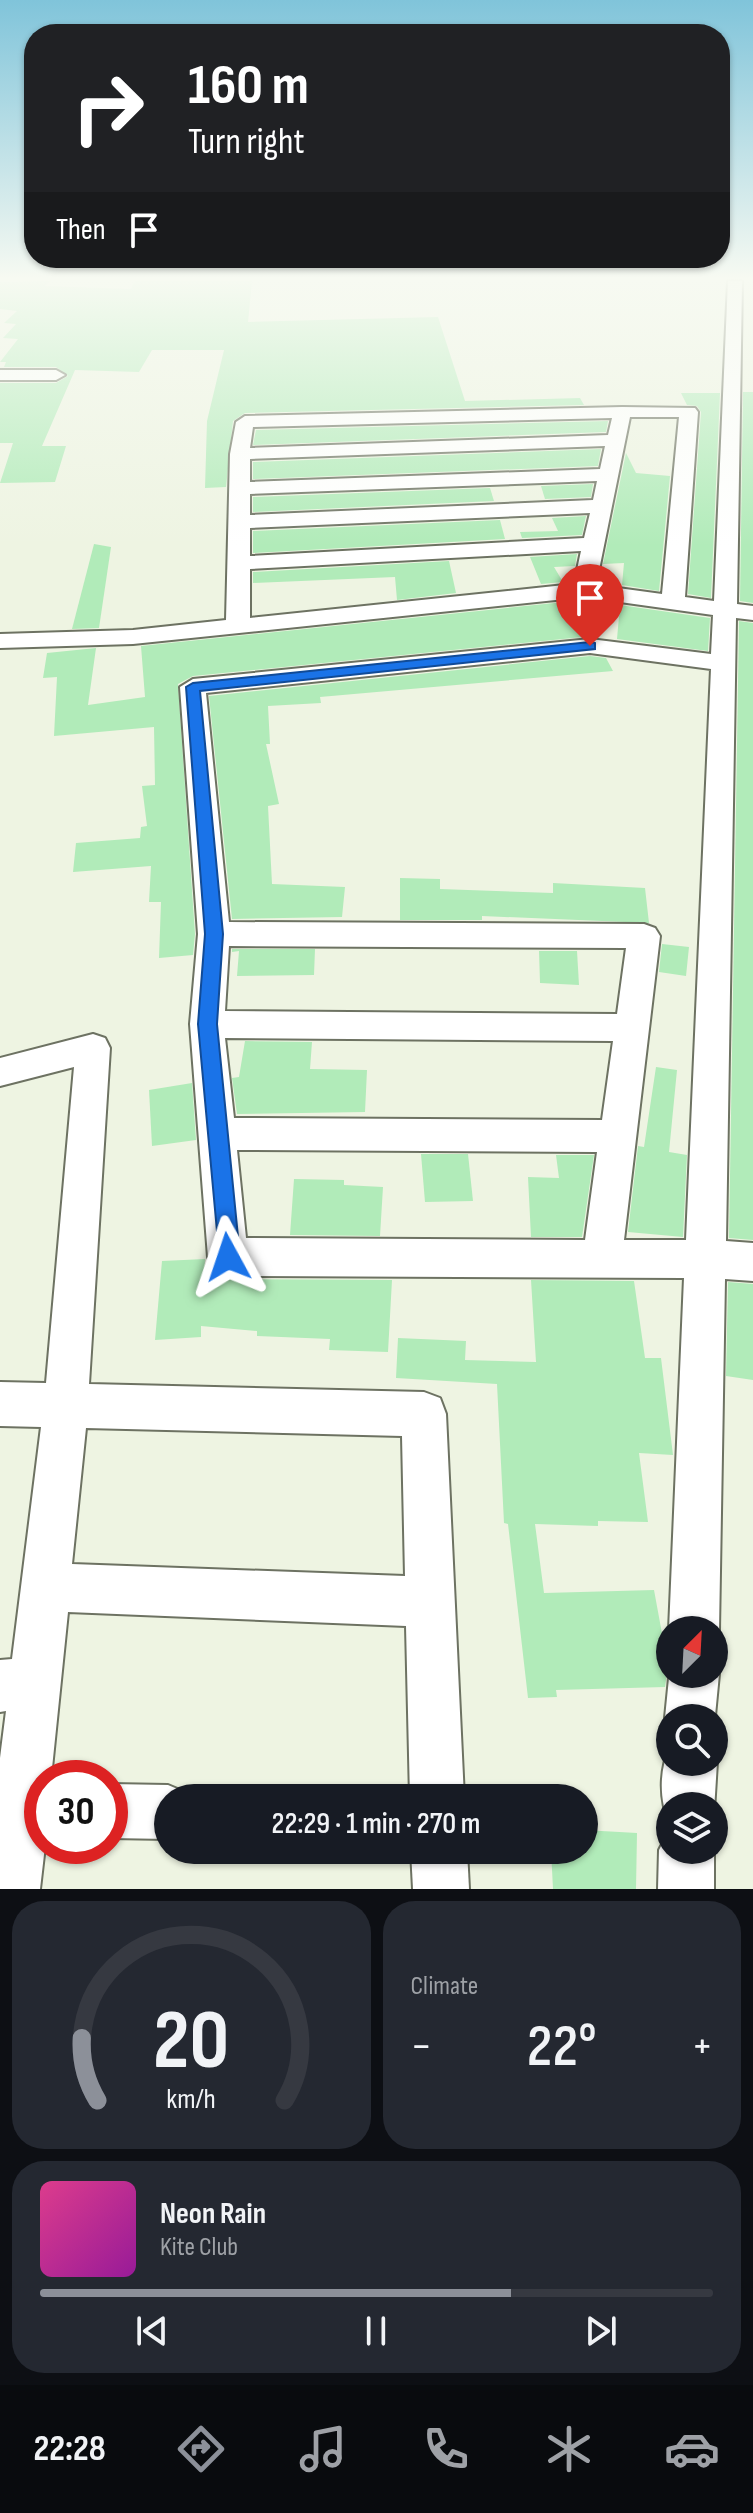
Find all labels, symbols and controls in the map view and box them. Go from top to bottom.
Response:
text: 160 m [188,53,309,120]
icon: right [56,56,160,160]
text: Turn right [188,121,305,164]
icon: arrive [122,208,166,252]
text: Then [56,212,106,248]
pin [556,564,624,646]
icon: arrive [568,576,612,620]
position arrow [186,1215,270,1299]
north arrow [656,1616,728,1688]
map controls [656,1616,728,1864]
button: search [656,1704,728,1776]
speed limit sign: 30 [24,1760,128,1864]
button: layers [656,1792,728,1864]
text: 22:29 · 1 min · 270 m [272,1806,480,1842]
text: Climate [411,1971,478,2002]
text: 20 [153,1992,229,2092]
text: 22° [527,2011,597,2083]
text: − [411,2020,432,2073]
text: + [691,2020,713,2073]
text: km/h [167,2082,216,2117]
text: Neon Rain [160,2196,266,2232]
text: Kite Club [160,2232,238,2263]
icon: previous [130,2309,174,2353]
icon: pause [354,2309,398,2353]
icon: next [579,2309,623,2353]
icon: directions [173,2421,229,2477]
icon: music [295,2421,351,2477]
icon: phone [418,2421,474,2477]
icon: climate [541,2421,597,2477]
icon: car [664,2421,720,2477]
text: 22:28 [33,2428,106,2471]

